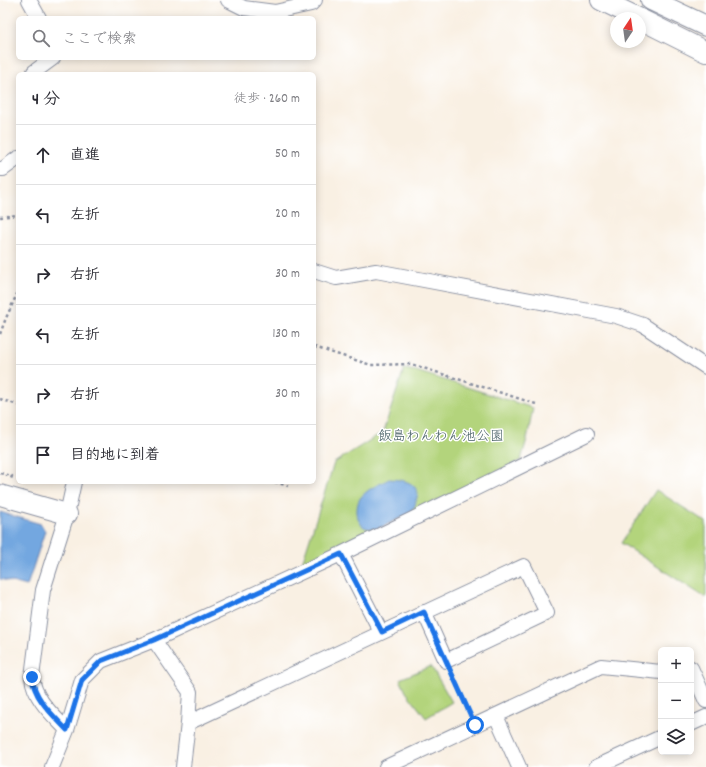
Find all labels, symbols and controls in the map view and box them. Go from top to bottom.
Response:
north arrow [610,12,646,48]
search box [16,16,316,60]
icon: search [30,27,52,49]
text: ここで検索 [62,29,137,51]
text: 4 分 [32,89,60,113]
text: 徒歩 · 260 m [234,90,300,109]
icon: ahead [32,144,54,166]
text: 直進 [70,145,100,167]
text: 50 m [275,145,300,164]
icon: left [32,204,54,226]
text: 左折 [70,205,100,227]
text: 20 m [275,205,300,224]
icon: right [32,264,54,286]
text: 右折 [70,265,100,287]
text: 30 m [275,265,300,284]
icon: left [32,324,54,346]
text: 左折 [70,325,100,347]
text: 130 m [272,325,300,344]
icon: right [32,384,54,406]
text: 右折 [70,385,100,407]
text: 30 m [275,385,300,404]
park label: 飯島わんわん池公園 [378,427,504,447]
icon: arrive [32,444,54,466]
text: 目的地に到着 [70,445,160,467]
map controls [658,647,694,755]
button: + [658,647,694,683]
route end [23,668,41,686]
button: − [658,683,694,719]
route start [466,716,484,734]
button: layers [658,719,694,755]

